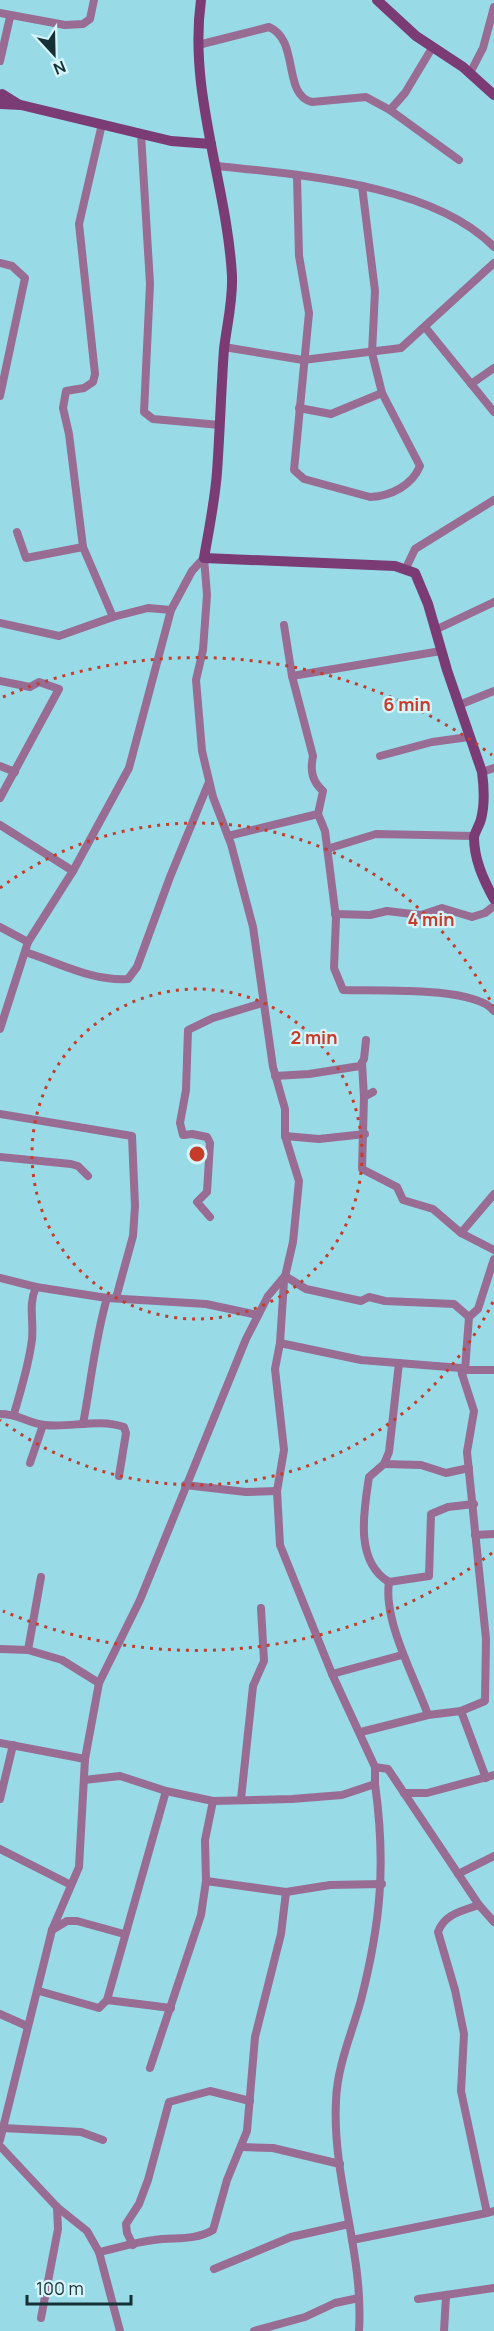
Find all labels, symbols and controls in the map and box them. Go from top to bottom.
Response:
north arrow [24,24,84,84]
text: N [50,56,69,80]
text: 6 min [383,692,431,716]
text: 4 min [407,907,455,931]
text: 2 min [291,1025,337,1049]
centre of rings [187,1144,207,1164]
scale bar [27,2268,130,2306]
text: 100 m [36,2276,84,2300]

